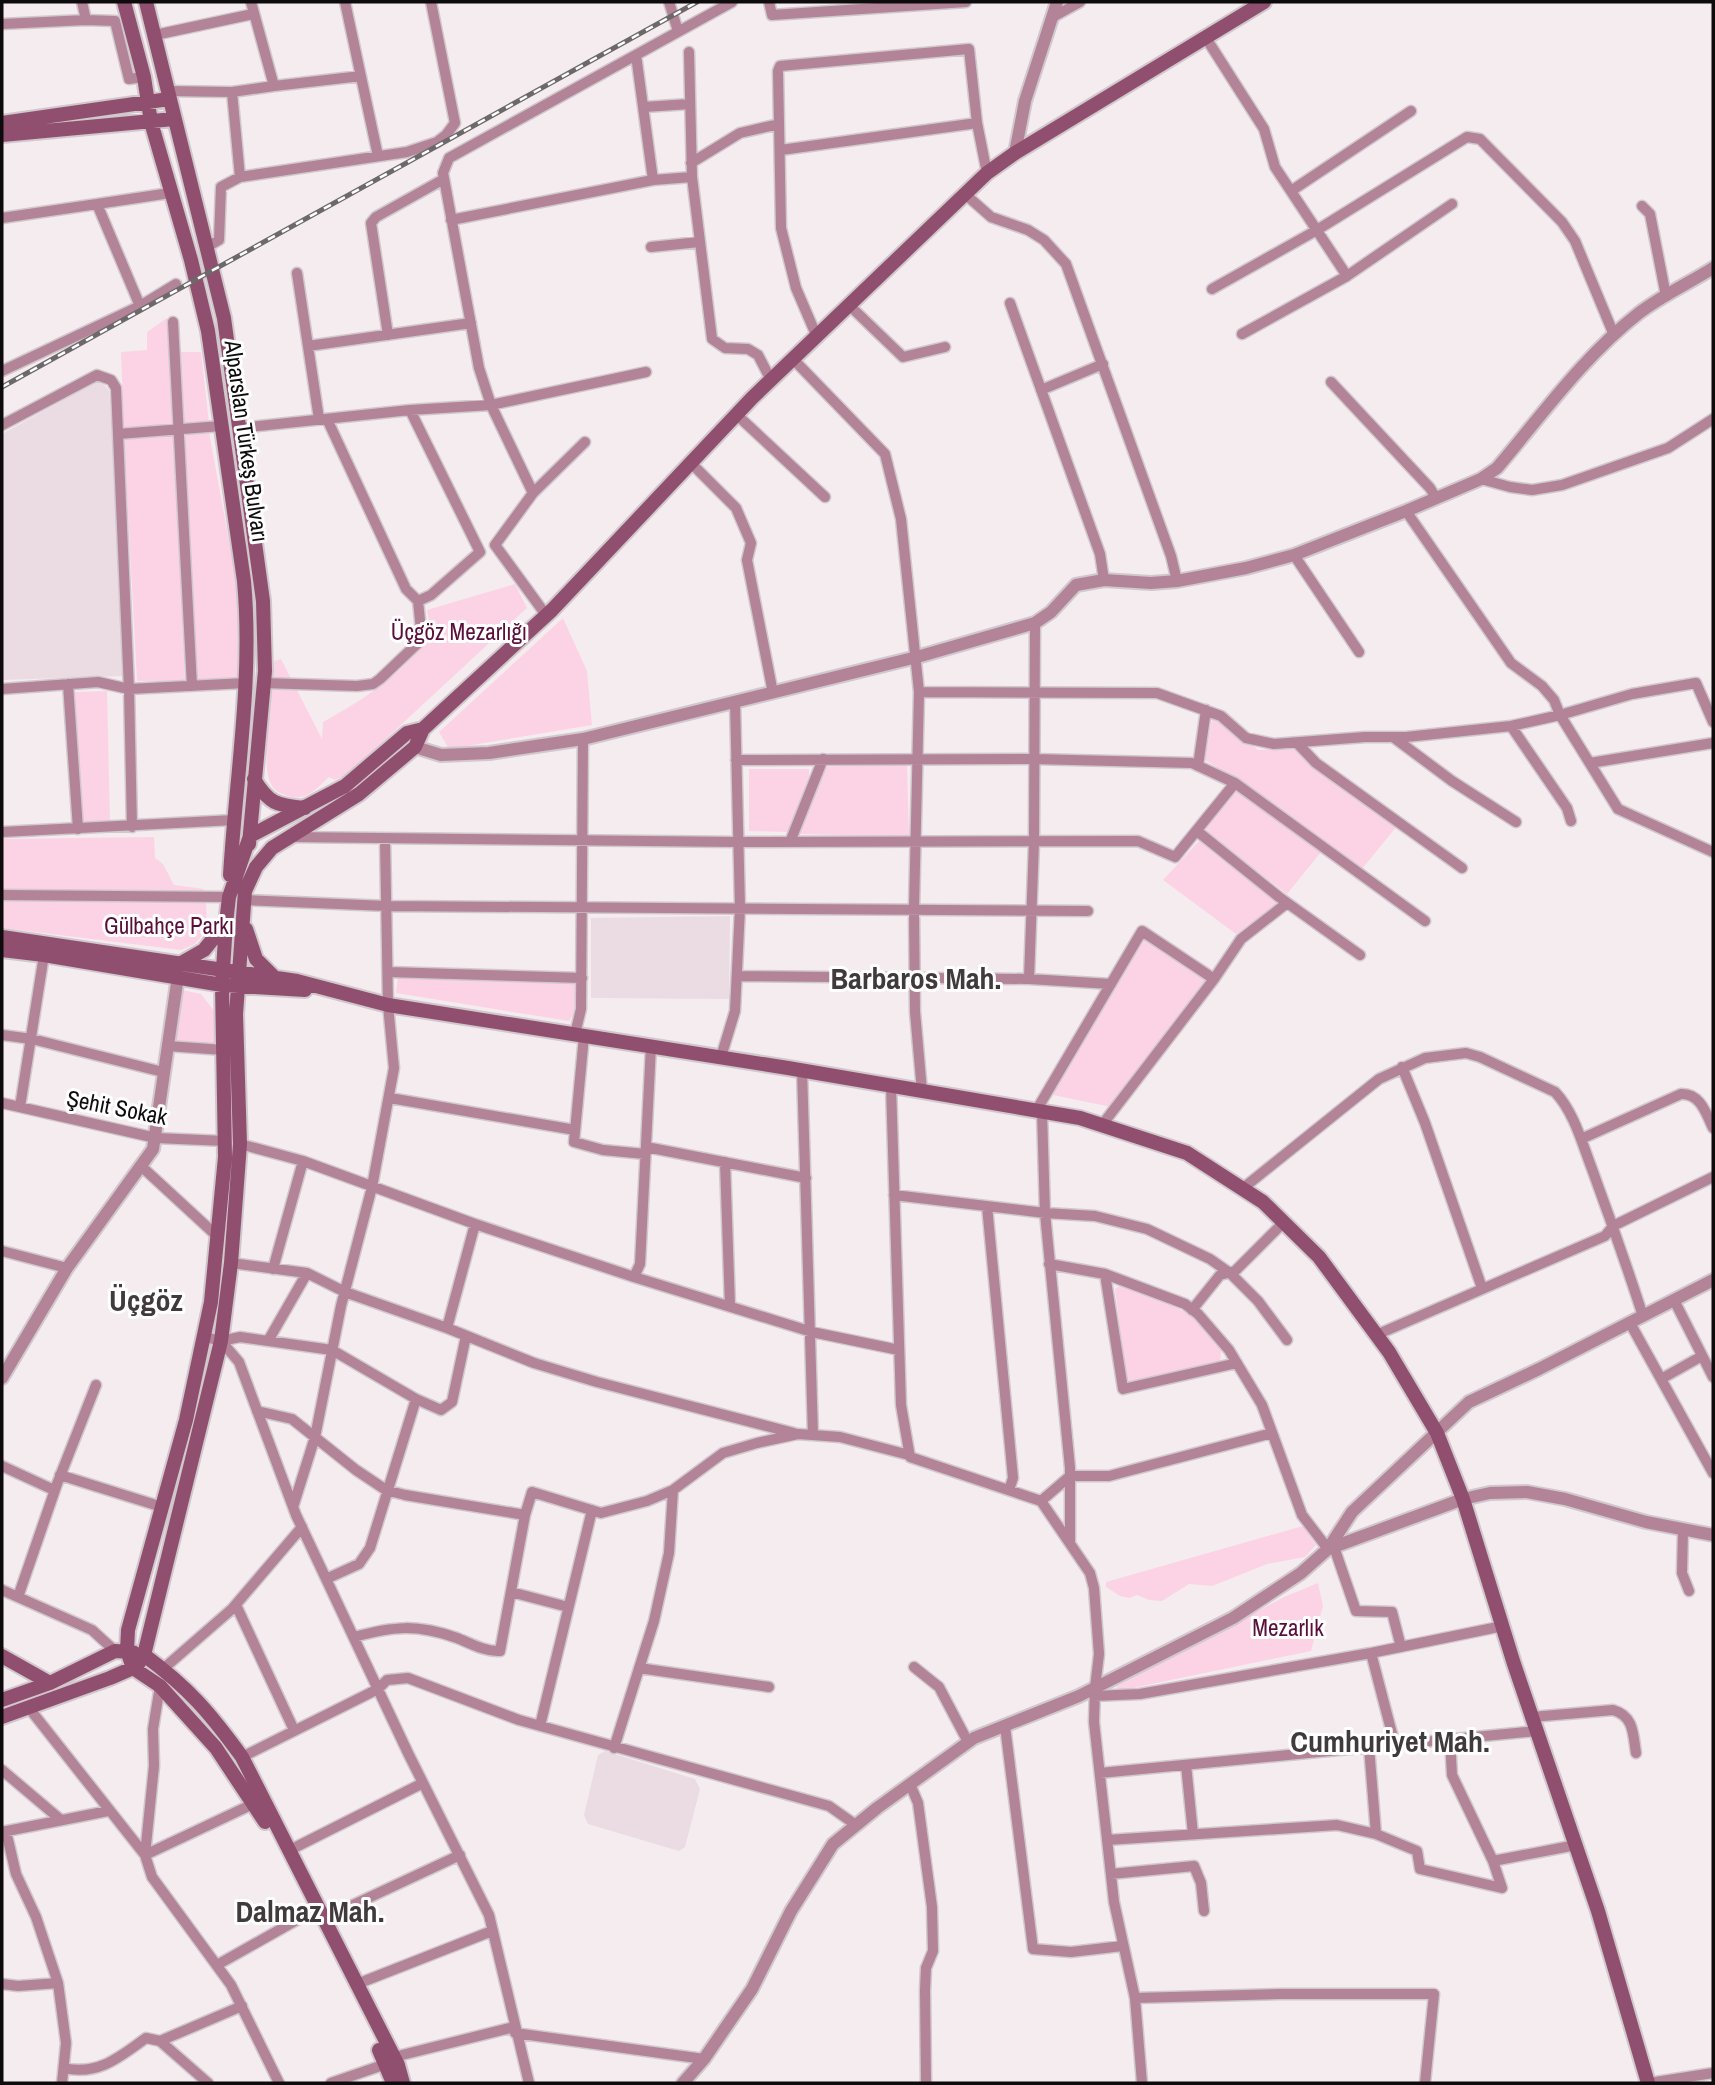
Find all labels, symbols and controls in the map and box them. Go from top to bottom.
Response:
street label: Alparslan Türkeş Bulvarı [217,337,277,544]
park label: Üçgöz Mezarlığı [391,616,527,647]
park label: Gülbahçe Parkı [104,910,234,941]
district label: Barbaros Mah. [831,958,1001,998]
street label: Şehit Sokak [64,1082,170,1132]
district label: Üçgöz [109,1280,183,1320]
park label: Mezarlık [1252,1612,1324,1643]
district label: Cumhuriyet Mah. [1290,1721,1490,1761]
district label: Dalmaz Mah. [235,1891,385,1931]

